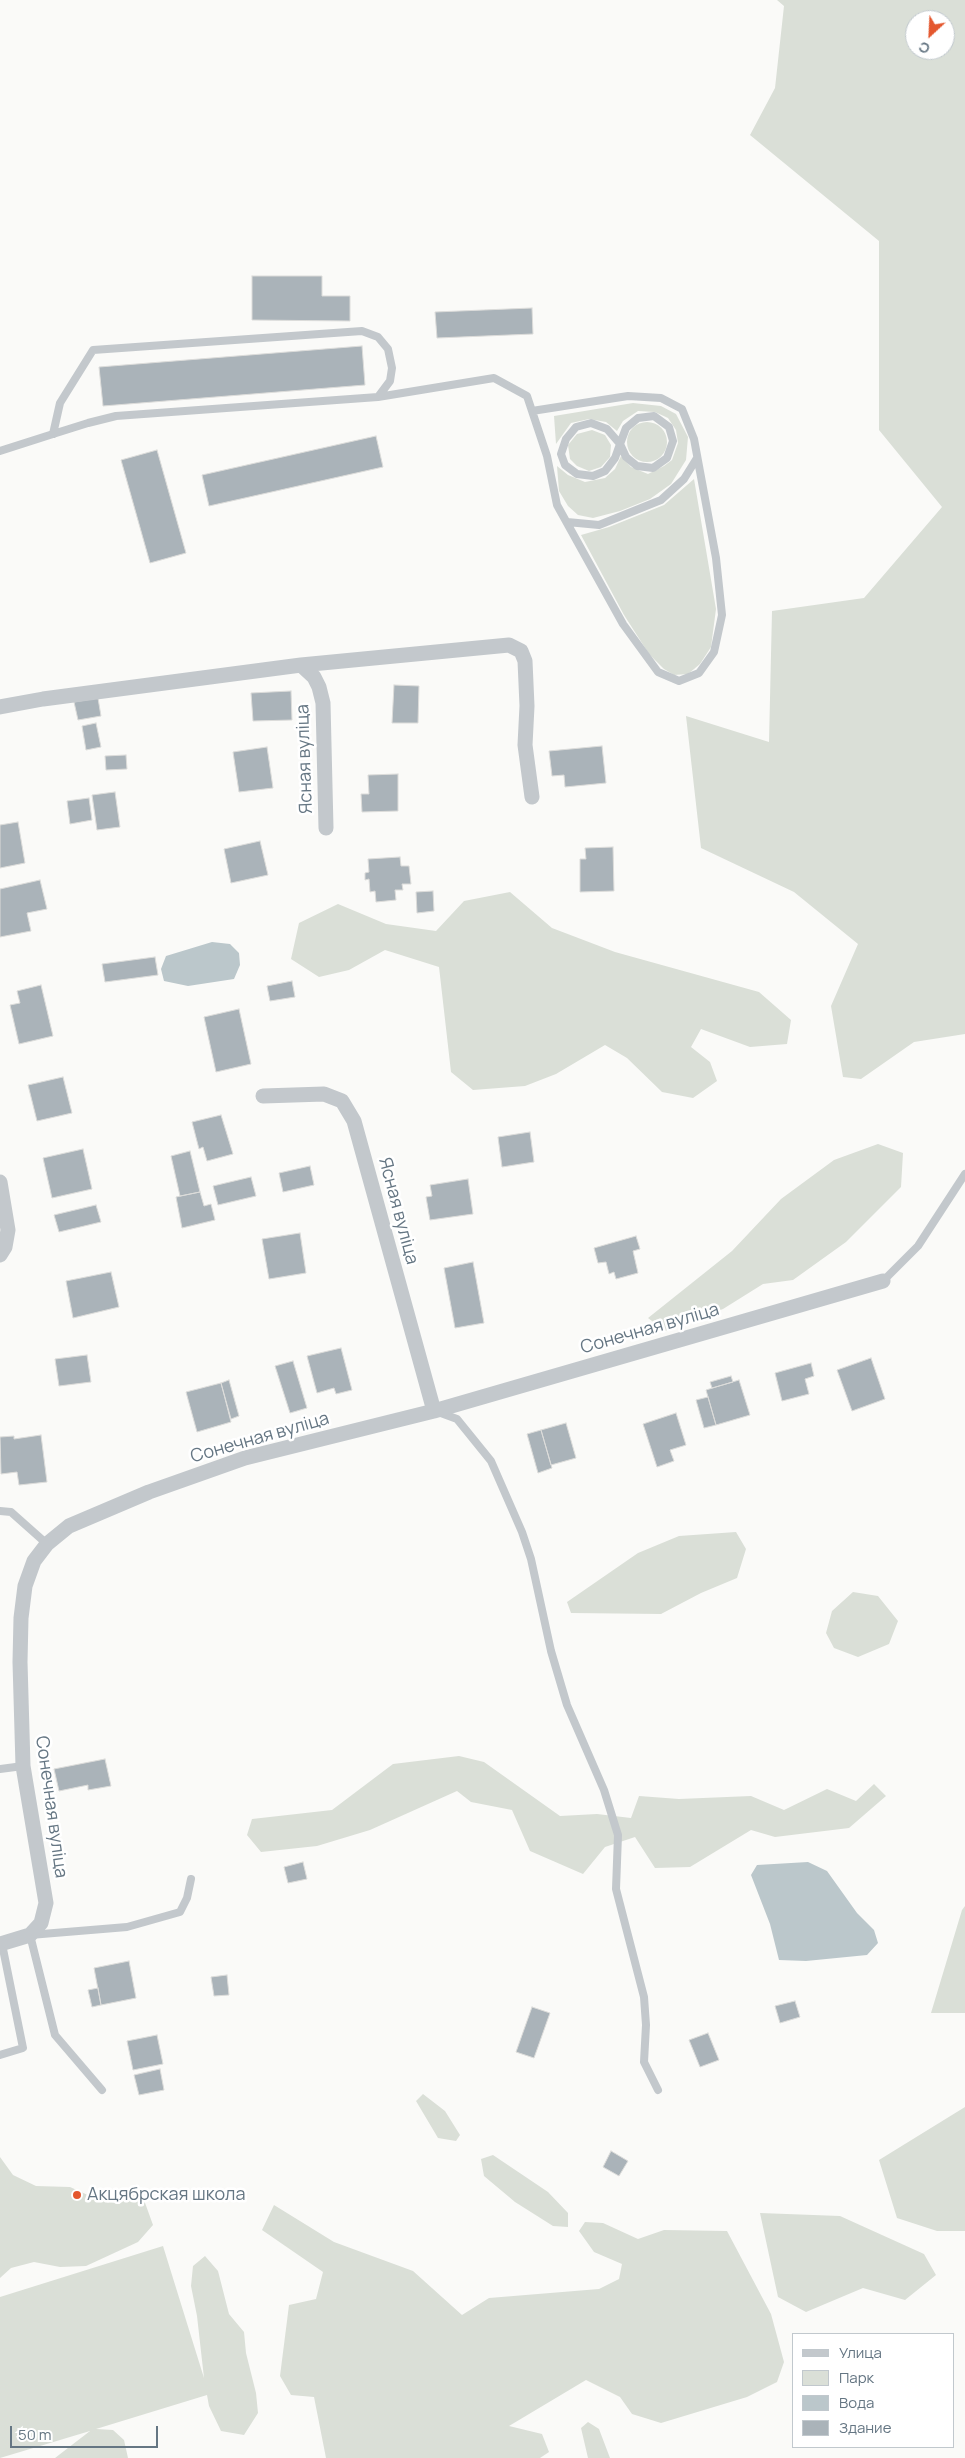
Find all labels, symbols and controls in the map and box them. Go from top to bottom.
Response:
north arrow [905,10,955,60]
text: С [915,37,933,59]
street label: Ясная вуліца [292,704,318,814]
street label: Ясная вуліца [373,1155,423,1267]
street label: Сонечная вуліца [578,1299,722,1359]
street label: Сонечная вуліца [188,1408,332,1468]
street label: Сонечная вуліца [30,1735,72,1879]
place label: Акцябрская школа [87,2184,245,2206]
marker: Акцябрская школа [71,2189,83,2201]
legend [792,2333,955,2448]
text: Улица [839,2342,882,2363]
text: Парк [839,2367,874,2388]
text: Вода [839,2392,874,2413]
scale bar [12,2416,160,2448]
text: Здание [839,2417,891,2438]
text: 50 m [18,2424,52,2445]

